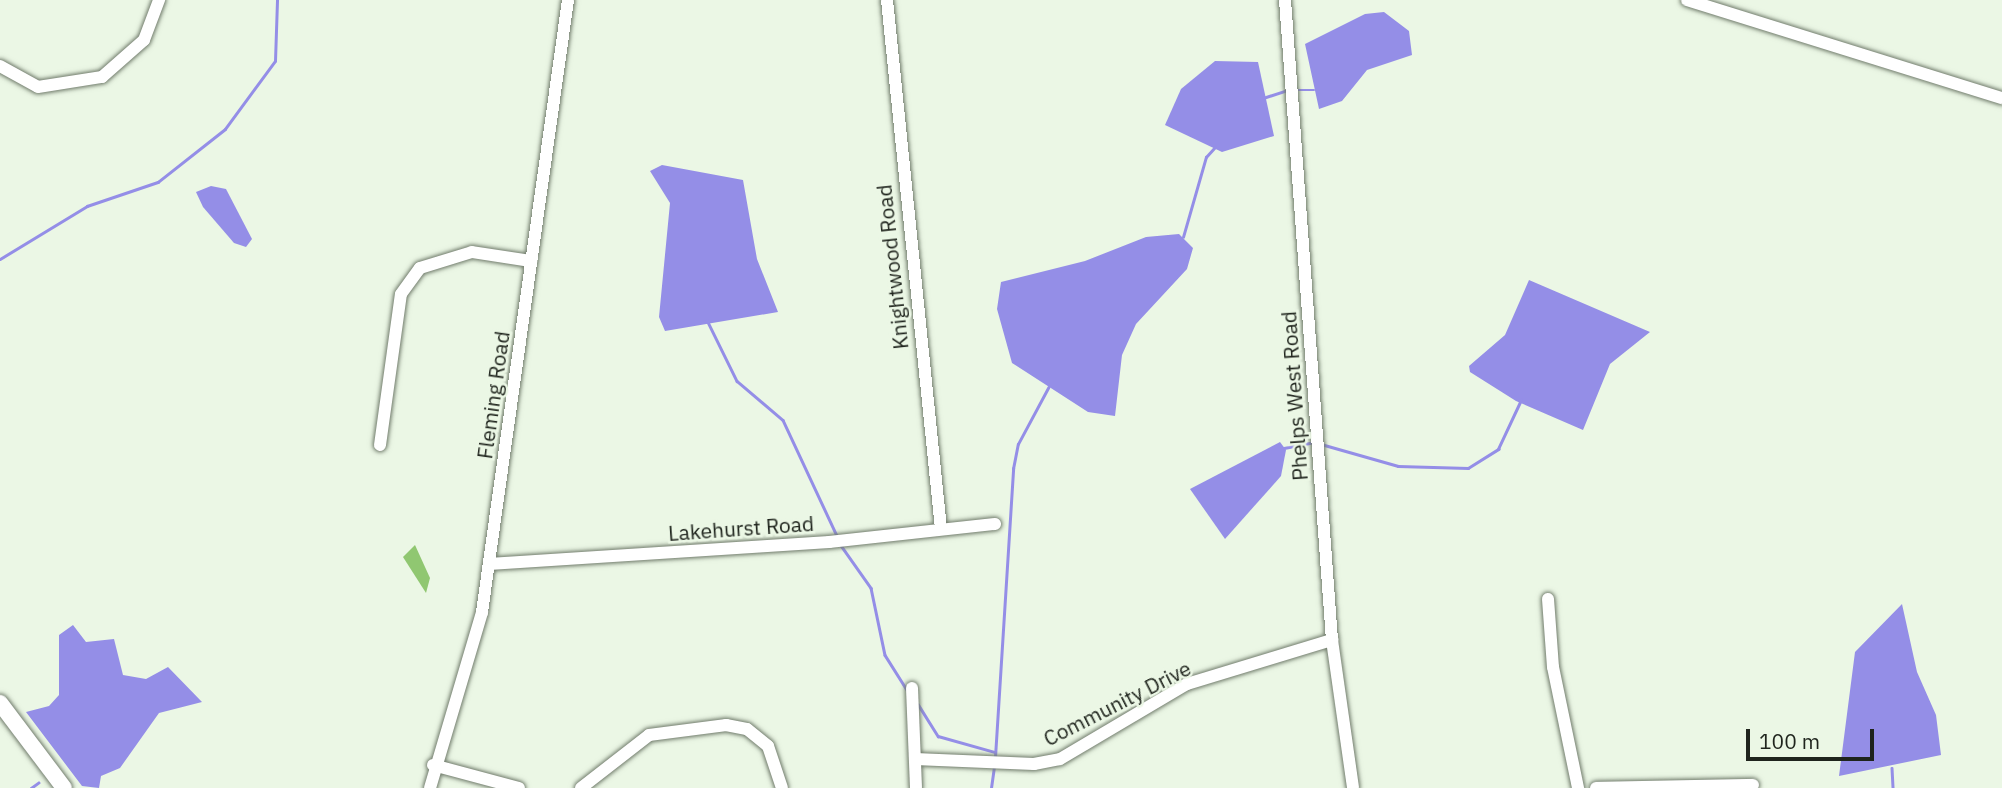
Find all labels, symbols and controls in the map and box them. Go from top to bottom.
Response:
street label: Knightwood Road [871,183,913,351]
street label: Phelps West Road [1276,310,1312,482]
street label: Fleming Road [472,329,514,461]
street label: Lakehurst Road [667,510,815,546]
street label: Community Drive [1039,655,1195,751]
scale bar [1750,714,1878,758]
text: 100 m [1759,727,1820,755]

